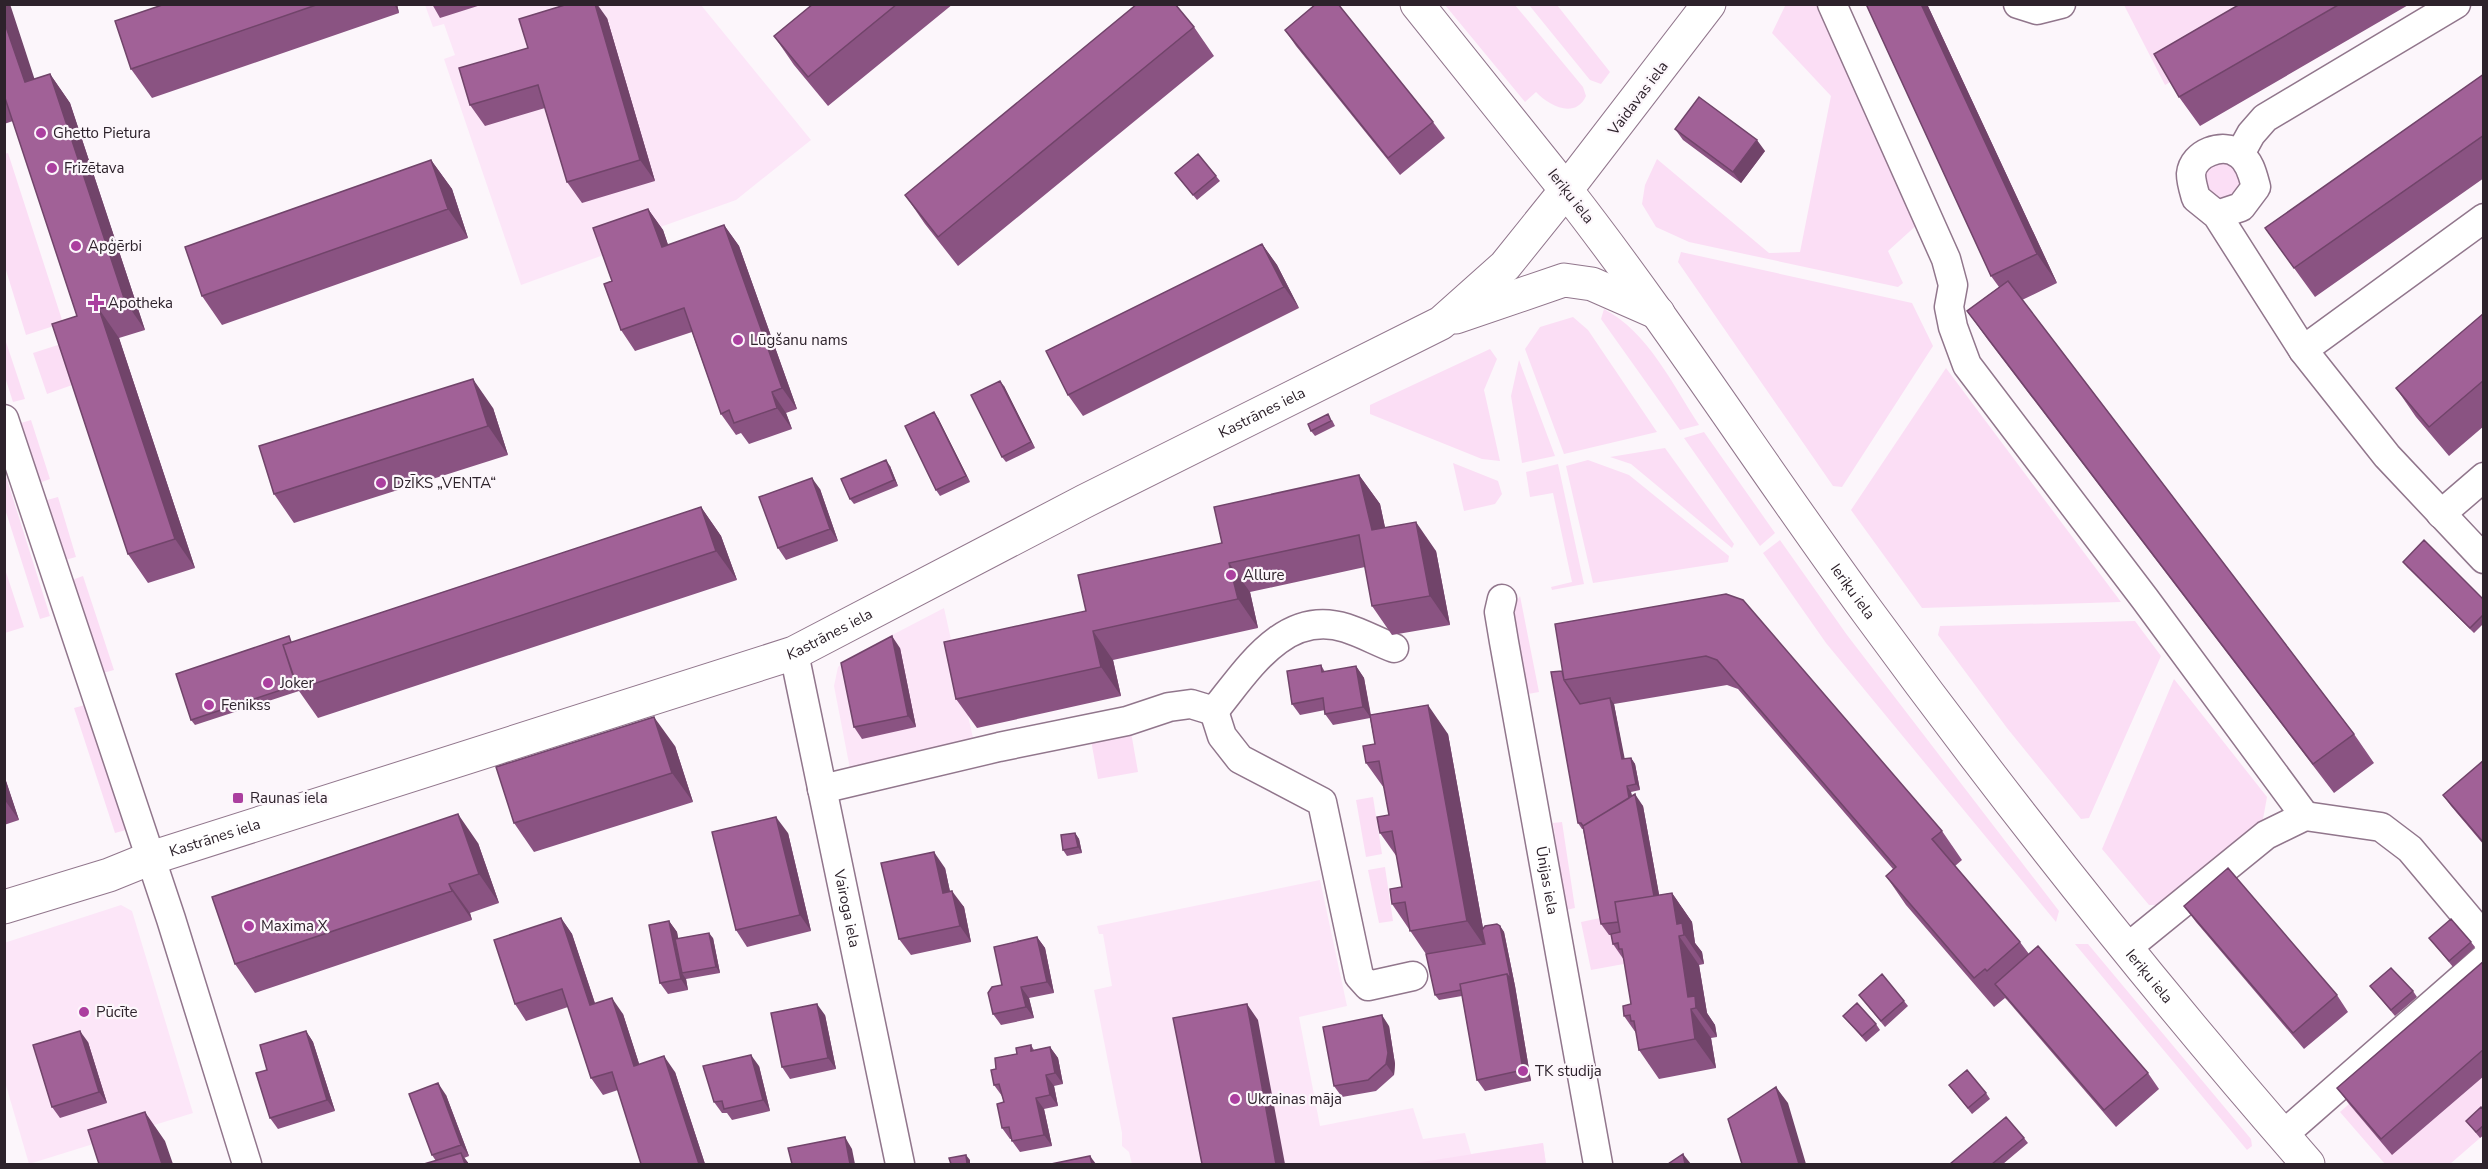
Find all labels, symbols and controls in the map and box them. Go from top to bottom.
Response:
street label: Vaidavas iela [1603,57,1672,140]
place label: Ghetto Pietura [53,123,151,143]
marker: Ghetto Pietura [34,126,48,140]
place label: Frizētava [64,158,124,178]
marker: Frizētava [45,161,59,175]
street label: Ieriķu iela [1543,165,1599,227]
place label: Apģērbi [88,236,142,256]
marker: Apģērbi [69,239,83,253]
place label: Apotheka [108,293,173,313]
marker: Apotheka [89,296,103,310]
place label: Lūgšanu nams [750,330,848,350]
marker: Lūgšanu nams [731,333,745,347]
street label: Kastrānes iela [1215,383,1309,443]
place label: DzĪKS „VENTA“ [393,473,496,493]
marker: DzĪKS „VENTA“ [374,476,388,490]
street label: Ieriķu iela [1826,560,1880,623]
place label: Allure [1243,565,1285,585]
marker: Allure [1224,568,1238,582]
street label: Kastrānes iela [784,604,876,665]
place label: Joker [279,673,314,693]
marker: Joker [261,676,275,690]
place label: Fenikss [221,695,271,715]
marker: Fenikss [202,698,216,712]
place label: Raunas iela [250,788,328,808]
marker: Raunas iela [231,791,245,805]
street label: Kastrānes iela [167,814,263,862]
street label: Ūnijas iela [1531,844,1563,916]
street label: Vairoga iela [829,867,865,949]
place label: Maxima X [261,916,328,936]
marker: Maxima X [242,919,256,933]
street label: Ieriķu iela [2121,945,2177,1008]
place label: Pūcīte [96,1002,137,1022]
marker: Pūcīte [77,1005,91,1019]
place label: TK studija [1535,1061,1602,1081]
marker: TK studija [1516,1064,1530,1078]
place label: Ukrainas māja [1247,1089,1342,1109]
marker: Ukrainas māja [1228,1092,1242,1106]

